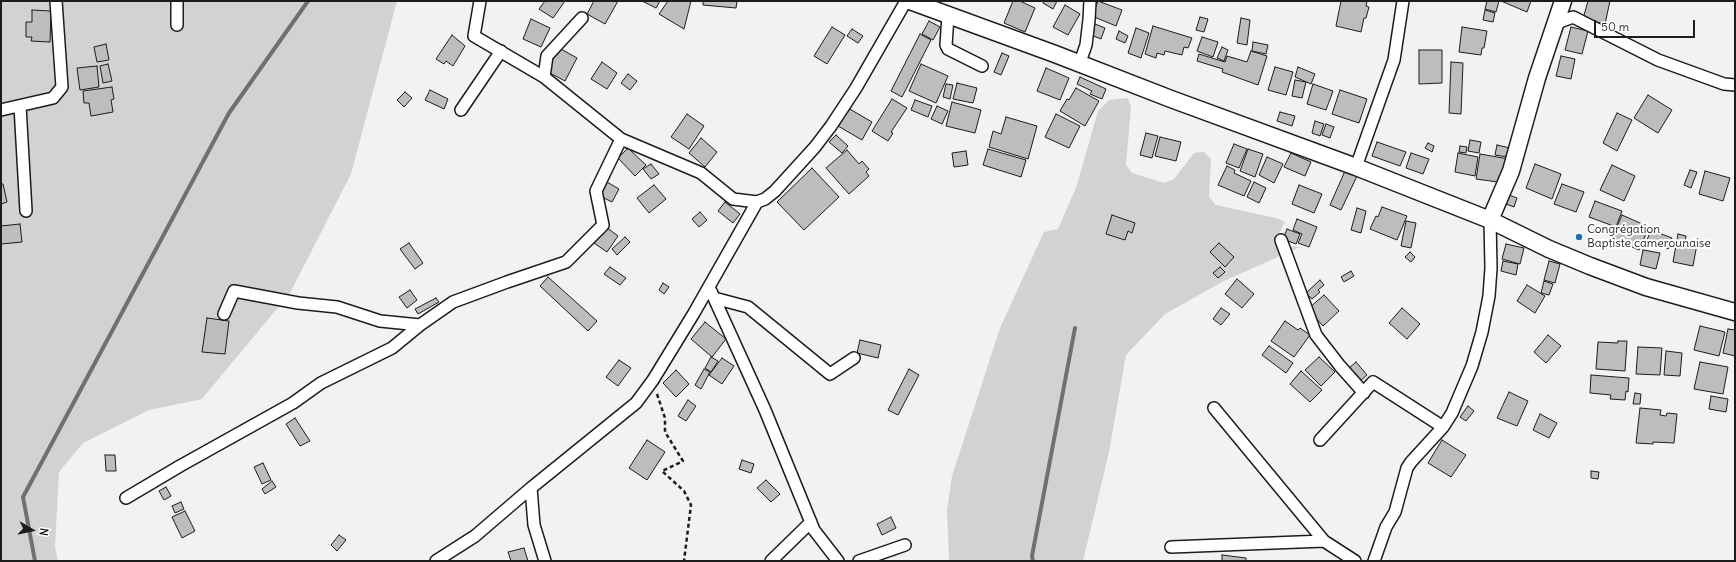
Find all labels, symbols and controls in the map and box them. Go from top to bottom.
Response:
scale bar [1596,12,1697,38]
text: 50 m [1601,19,1629,34]
place label: Congrégation Baptiste camerounaise [1587,223,1711,251]
marker: Congrégation Baptiste camerounaise [1574,232,1584,242]
north arrow [12,510,52,550]
text: N [36,527,51,537]

